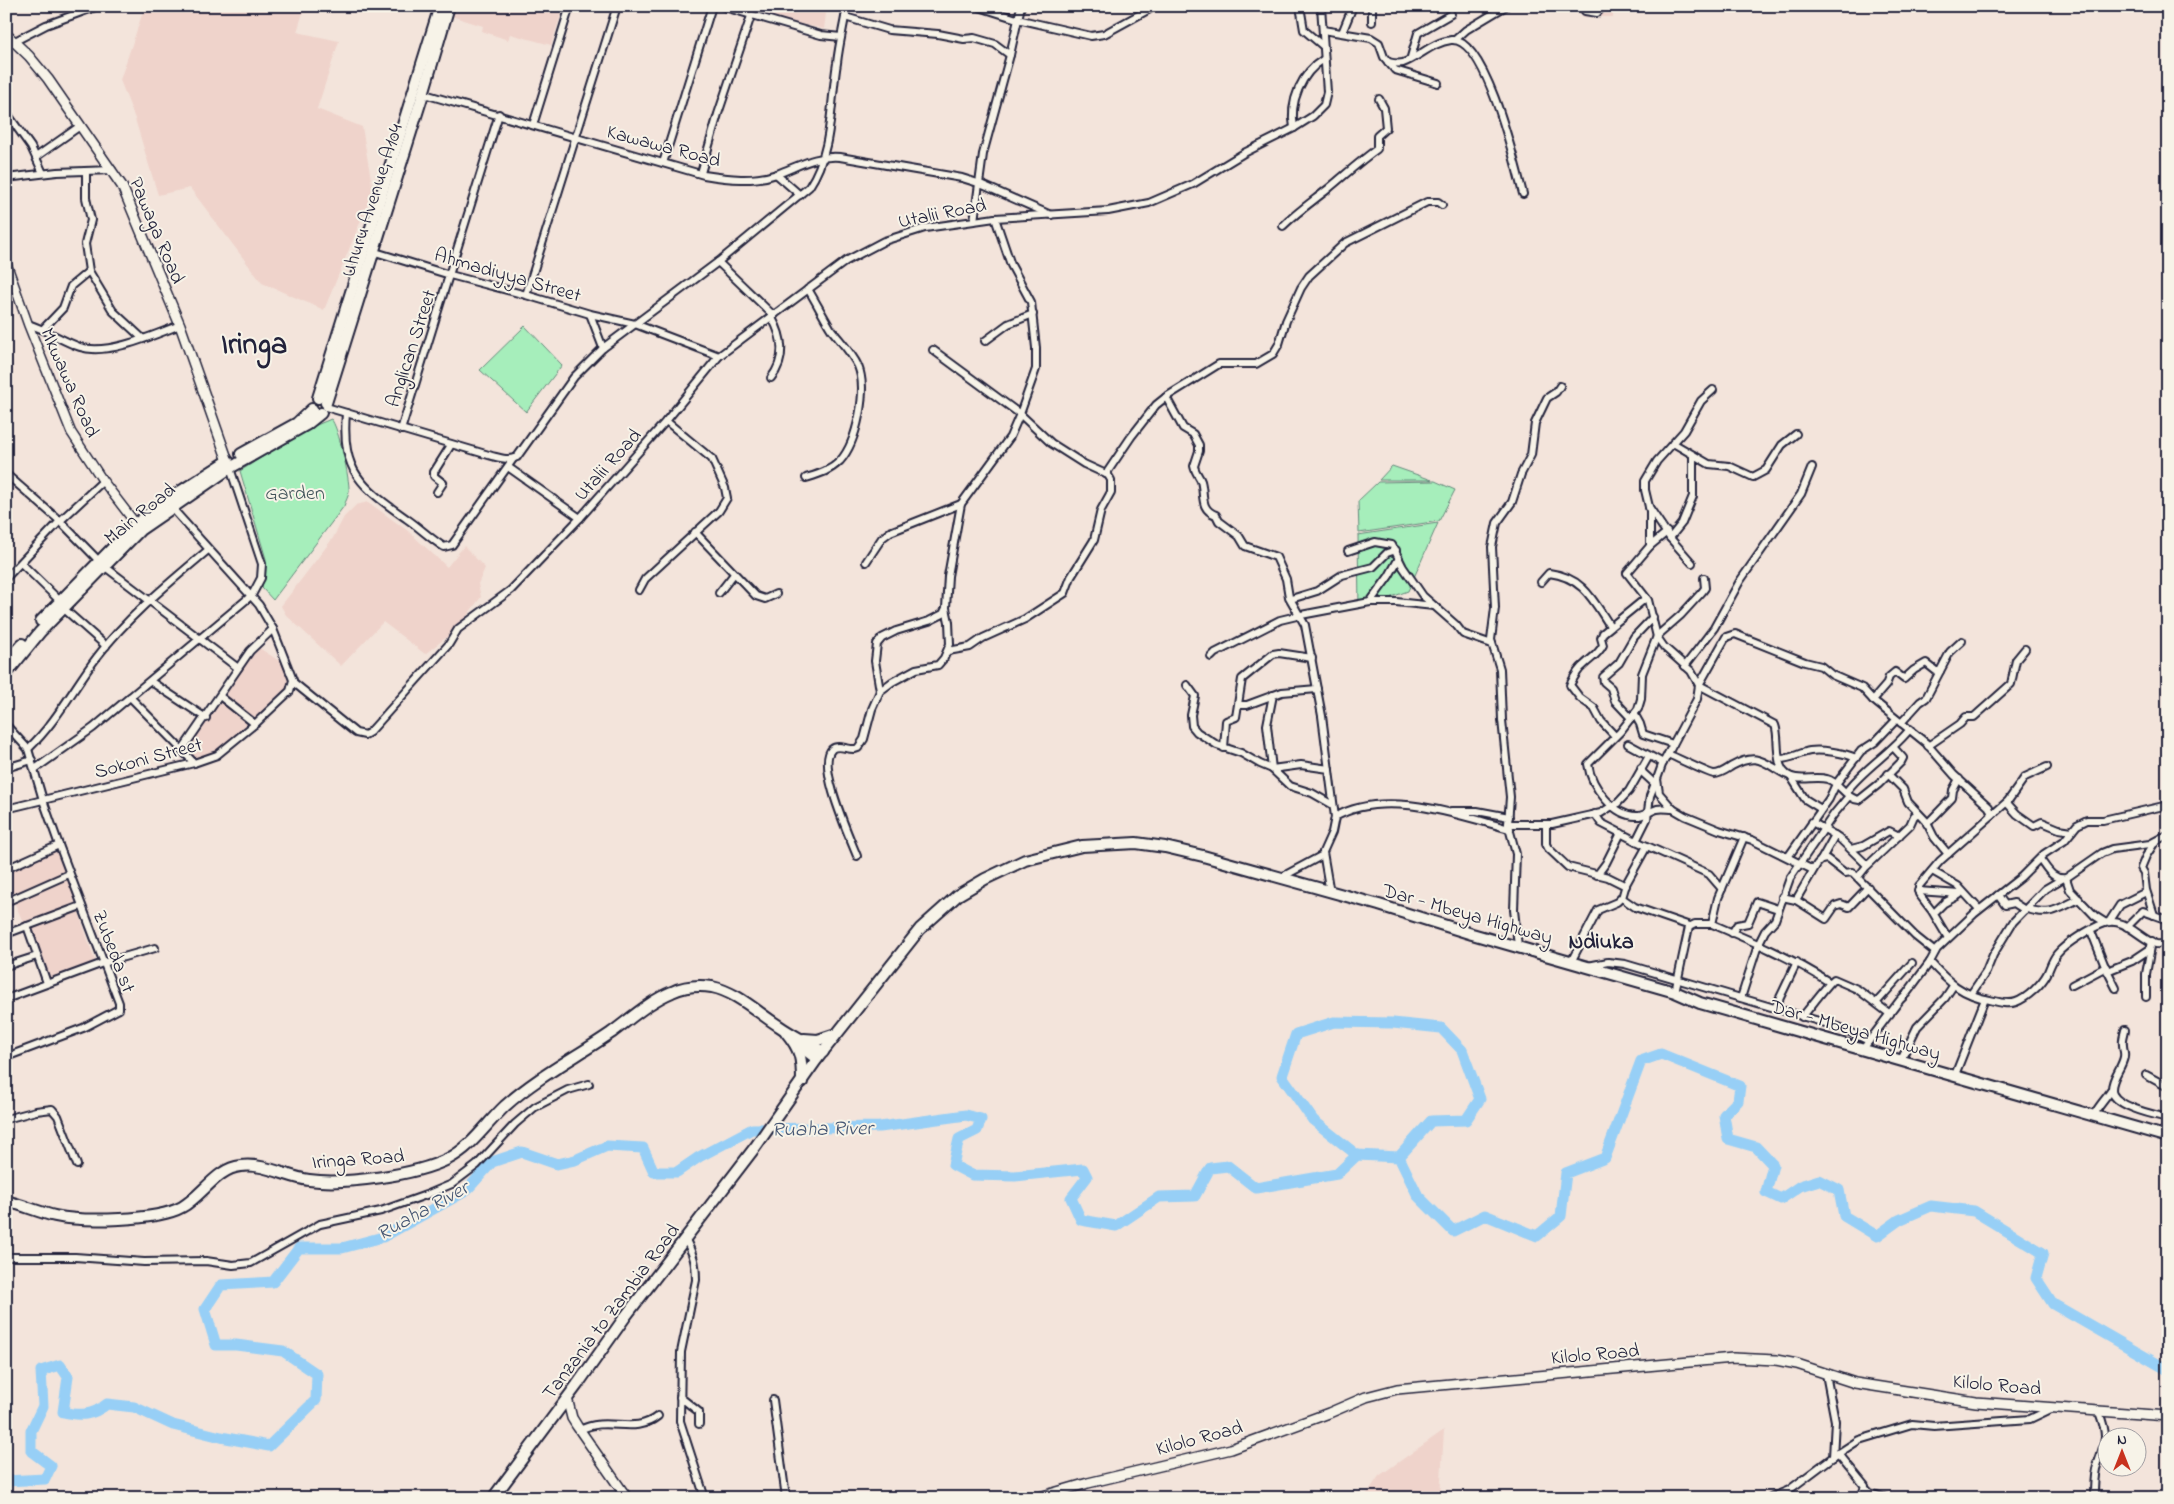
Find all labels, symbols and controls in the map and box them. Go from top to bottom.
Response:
street label: Kawawa Road [603,118,724,177]
street label: Uhuru Avenue, A104 [335,120,412,281]
street label: Pawaga Road [119,173,191,289]
street label: Utalii Road [896,192,989,237]
street label: Ahmadiyya Street [431,242,584,311]
street label: Anglican Street [380,286,446,412]
street label: Mkwawa Road [32,324,106,442]
district label: Iringa [221,324,287,369]
street label: Utalii Road [568,423,649,509]
street label: Main Road [98,477,183,553]
park label: Garden [265,480,325,509]
street label: Sokoni Street [91,731,206,788]
street label: Dar - Mbeya Highway [1378,877,1556,955]
street label: Zubeda st [84,906,142,998]
district label: Ndiuka [1568,927,1634,959]
street label: Dar - Mbeya Highway [1766,993,1944,1071]
water label: Ruaha River [771,1114,876,1146]
street label: Iringa Road [311,1143,405,1179]
water label: Ruaha River [371,1173,477,1249]
street label: Tanzania to Zambia Road [536,1218,688,1407]
street label: Kilolo Road [1550,1337,1641,1374]
street label: Kilolo Road [1951,1368,2042,1405]
street label: Kilolo Road [1153,1414,1246,1465]
north arrow [2096,1426,2146,1476]
text: N [2117,1430,2127,1451]

